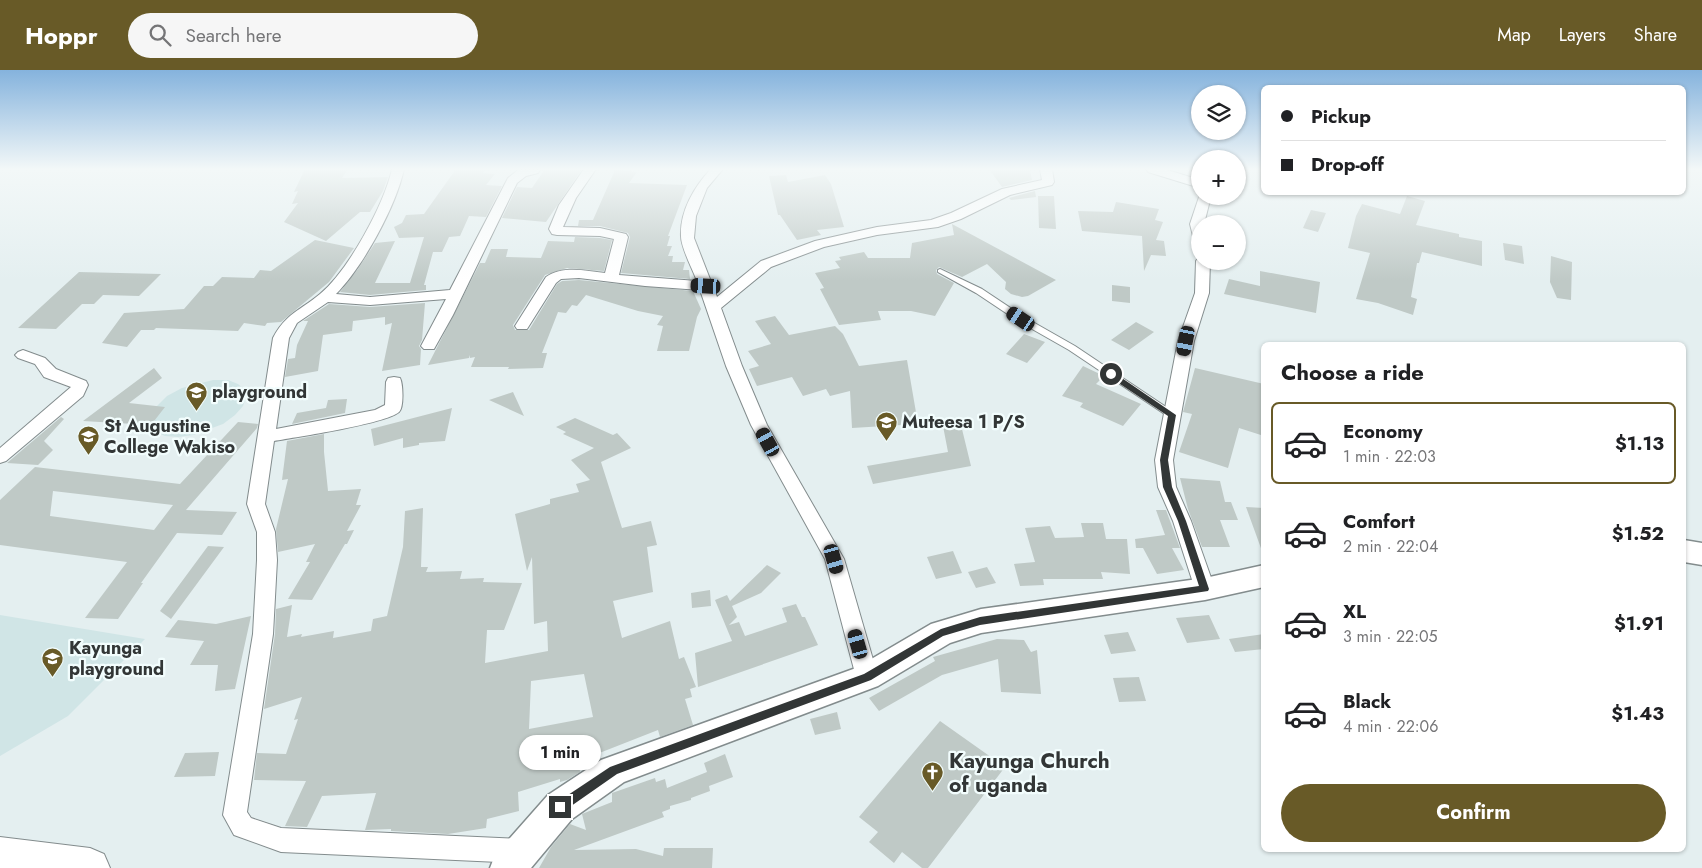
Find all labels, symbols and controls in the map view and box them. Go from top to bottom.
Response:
search box [128,13,478,58]
text: Hoppr [25,18,98,53]
icon: search [146,21,174,49]
text: Search here [186,22,282,49]
text: Map [1497,22,1531,48]
text: Layers [1559,22,1606,48]
text: Share [1634,22,1677,48]
map controls [1191,85,1246,270]
button: layers [1191,85,1246,140]
text: Pickup [1311,103,1371,130]
button: + [1191,150,1246,205]
text: Drop-off [1311,151,1384,178]
button: − [1191,215,1246,270]
car [690,278,721,294]
car [1004,304,1037,334]
car [1175,325,1196,357]
text: Choose a ride [1281,356,1424,388]
route start [1100,363,1122,385]
place label: playground [212,379,307,405]
school or university icon: playground [184,380,208,411]
place label: Muteesa 1 P/S [902,409,1025,435]
school or university icon: Muteesa 1 P/S [874,410,898,441]
place label: St Augustine College Wakiso [104,413,236,460]
text: Economy [1343,418,1423,445]
icon: car [1283,421,1328,466]
school or university icon: St Augustine College Wakiso [76,424,100,455]
car [754,425,781,459]
text: $1.13 [1615,430,1664,457]
text: 1 min · 22:03 [1343,445,1436,468]
text: Comfort [1343,508,1415,535]
icon: car [1283,511,1328,556]
text: $1.52 [1612,520,1664,547]
text: 2 min · 22:04 [1343,535,1438,558]
car [822,543,845,575]
text: XL [1343,598,1366,625]
icon: car [1283,601,1328,646]
text: $1.91 [1614,610,1664,637]
text: 3 min · 22:05 [1343,625,1438,648]
car [846,628,869,660]
place label: Kayunga playground [69,635,164,682]
school or university icon: Kayunga playground [41,646,65,677]
text: Black [1343,688,1391,715]
icon: car [1283,691,1328,736]
text: $1.43 [1611,700,1664,727]
text: 4 min · 22:06 [1343,715,1438,738]
callout: 1 min [519,734,601,770]
text: 1 min [540,741,580,764]
place label: Kayunga Church of uganda [949,746,1110,800]
church icon: Kayunga Church of uganda [921,761,945,792]
button: Confirm [1281,784,1666,842]
route end [549,796,571,818]

